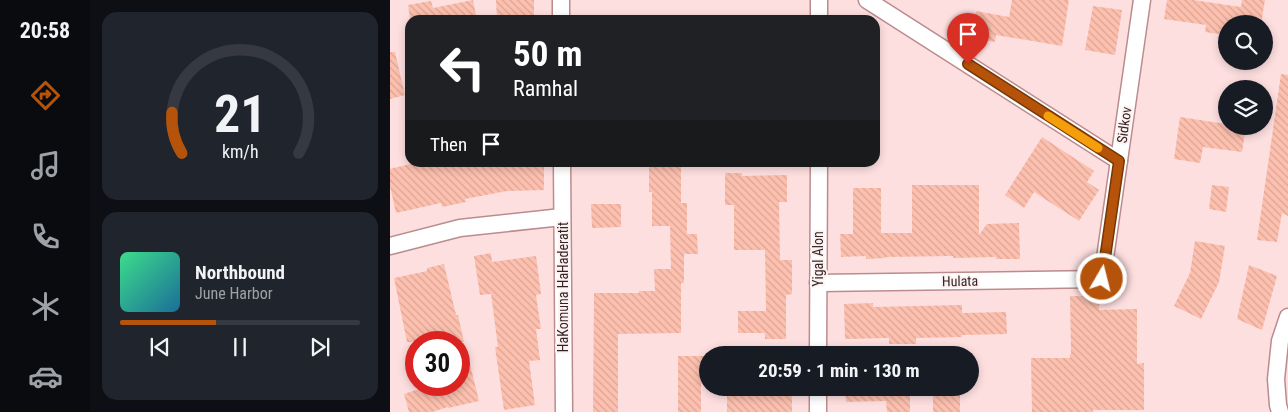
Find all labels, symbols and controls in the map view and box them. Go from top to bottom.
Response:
pin [947,13,989,64]
map controls [1218,15,1273,135]
button: search [1218,15,1273,70]
text: 20:58 [20,18,70,43]
icon: arrive [954,20,982,48]
text: 50 m [513,34,582,75]
icon: left [430,35,495,100]
text: Ramhal [513,76,578,101]
icon: directions [28,78,63,113]
button: layers [1218,80,1273,135]
text: 21 [214,84,266,145]
street label: Sidkov [1114,106,1134,144]
icon: arrive [477,130,505,158]
text: Then [430,133,467,156]
text: km/h [222,141,258,162]
icon: music [28,148,63,183]
icon: phone [28,219,63,254]
street label: HaKomuna HaHaderatit [555,222,571,352]
street label: Yigal Alon [810,231,826,287]
position arrow [1075,252,1127,304]
text: Northbound [195,261,285,284]
street label: Hulata [942,273,978,289]
text: June Harbor [195,284,273,303]
icon: climate [28,289,63,324]
speed limit sign: 30 [405,331,470,396]
icon: previous [146,333,174,361]
icon: pause [226,333,254,361]
icon: next [306,333,334,361]
icon: car [28,359,63,394]
text: 20:59 · 1 min · 130 m [758,359,920,382]

